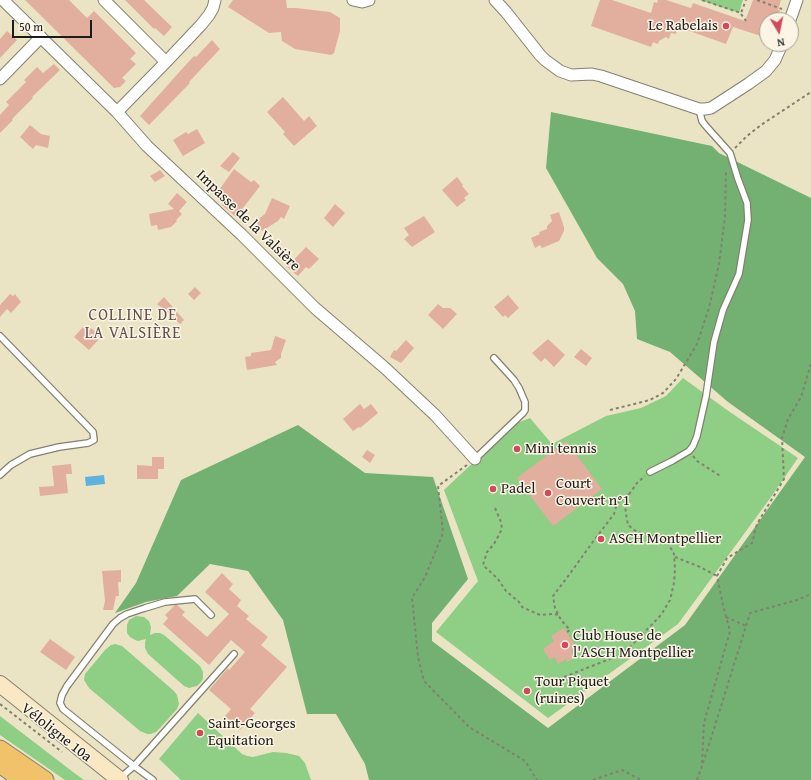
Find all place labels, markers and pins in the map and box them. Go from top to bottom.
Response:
place label: Le Rabelais [648,17,718,35]
marker: Le Rabelais [721,21,731,31]
place label: Mini tennis [525,440,597,458]
marker: Mini tennis [512,444,522,454]
place label: Court Couvert n°1 [556,475,630,510]
place label: Padel [501,480,535,498]
marker: Padel [488,484,498,494]
marker: Court Couvert n°1 [543,488,553,498]
place label: ASCH Montpellier [609,530,721,548]
marker: ASCH Montpellier [596,534,606,544]
place label: Club House de l'ASCH Montpellier [573,627,694,662]
marker: Club House de l'ASCH Montpellier [560,640,570,650]
place label: Tour Piquet (ruines) [535,673,609,708]
marker: Tour Piquet (ruines) [522,686,532,696]
place label: Saint-Georges Equitation [208,715,296,750]
marker: Saint-Georges Equitation [195,728,205,738]

